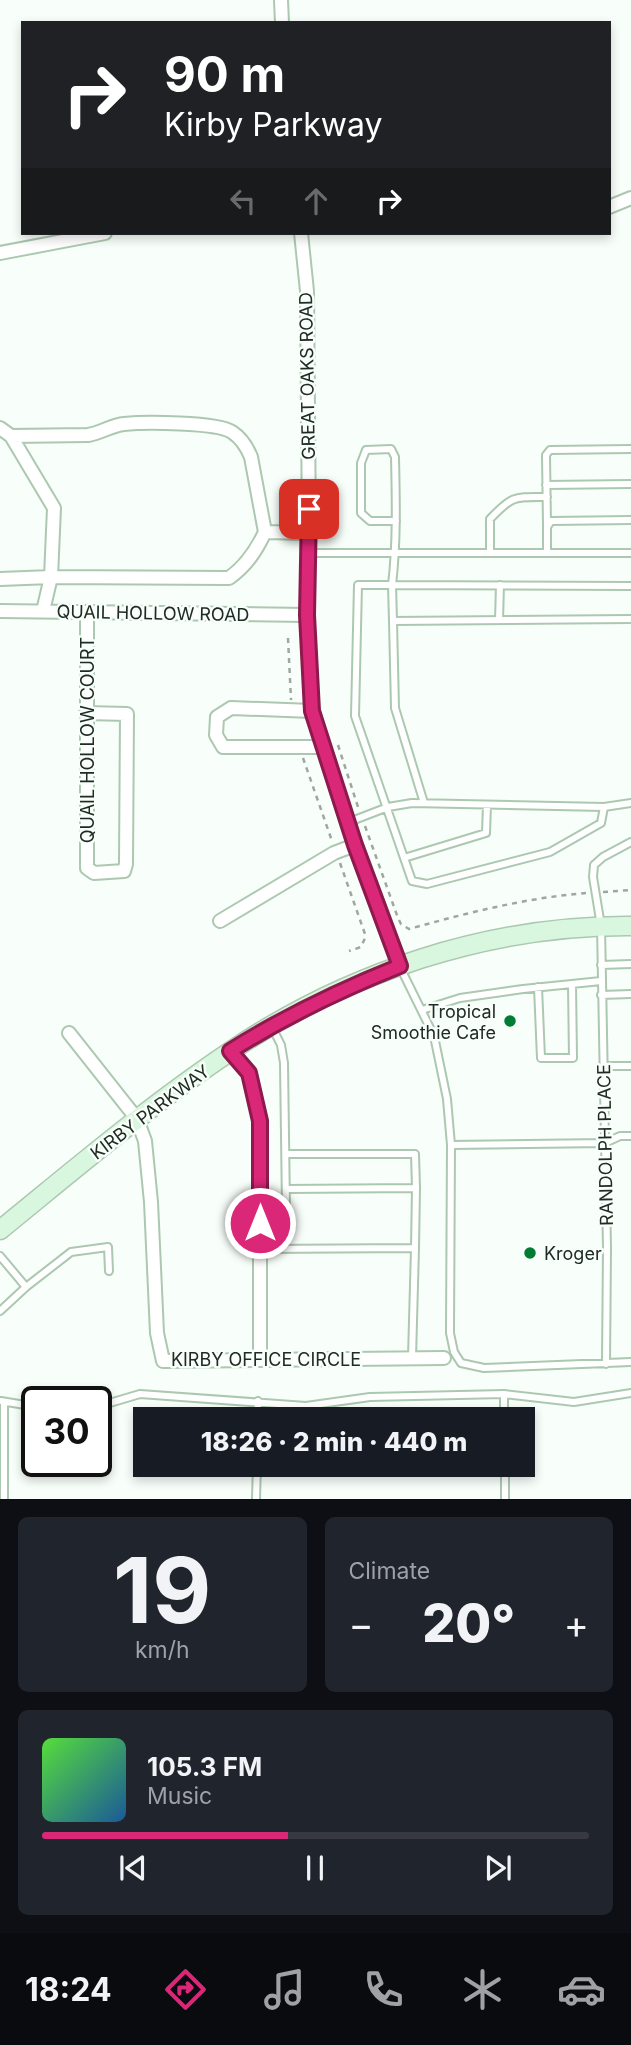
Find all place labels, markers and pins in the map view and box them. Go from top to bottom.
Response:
pin [279,479,339,539]
place label: Tropical Smoothie Cafe [371,1001,496,1043]
marker: Tropical Smoothie Cafe [502,1013,518,1029]
place label: Kroger [544,1243,602,1264]
marker: Kroger [522,1245,538,1261]

